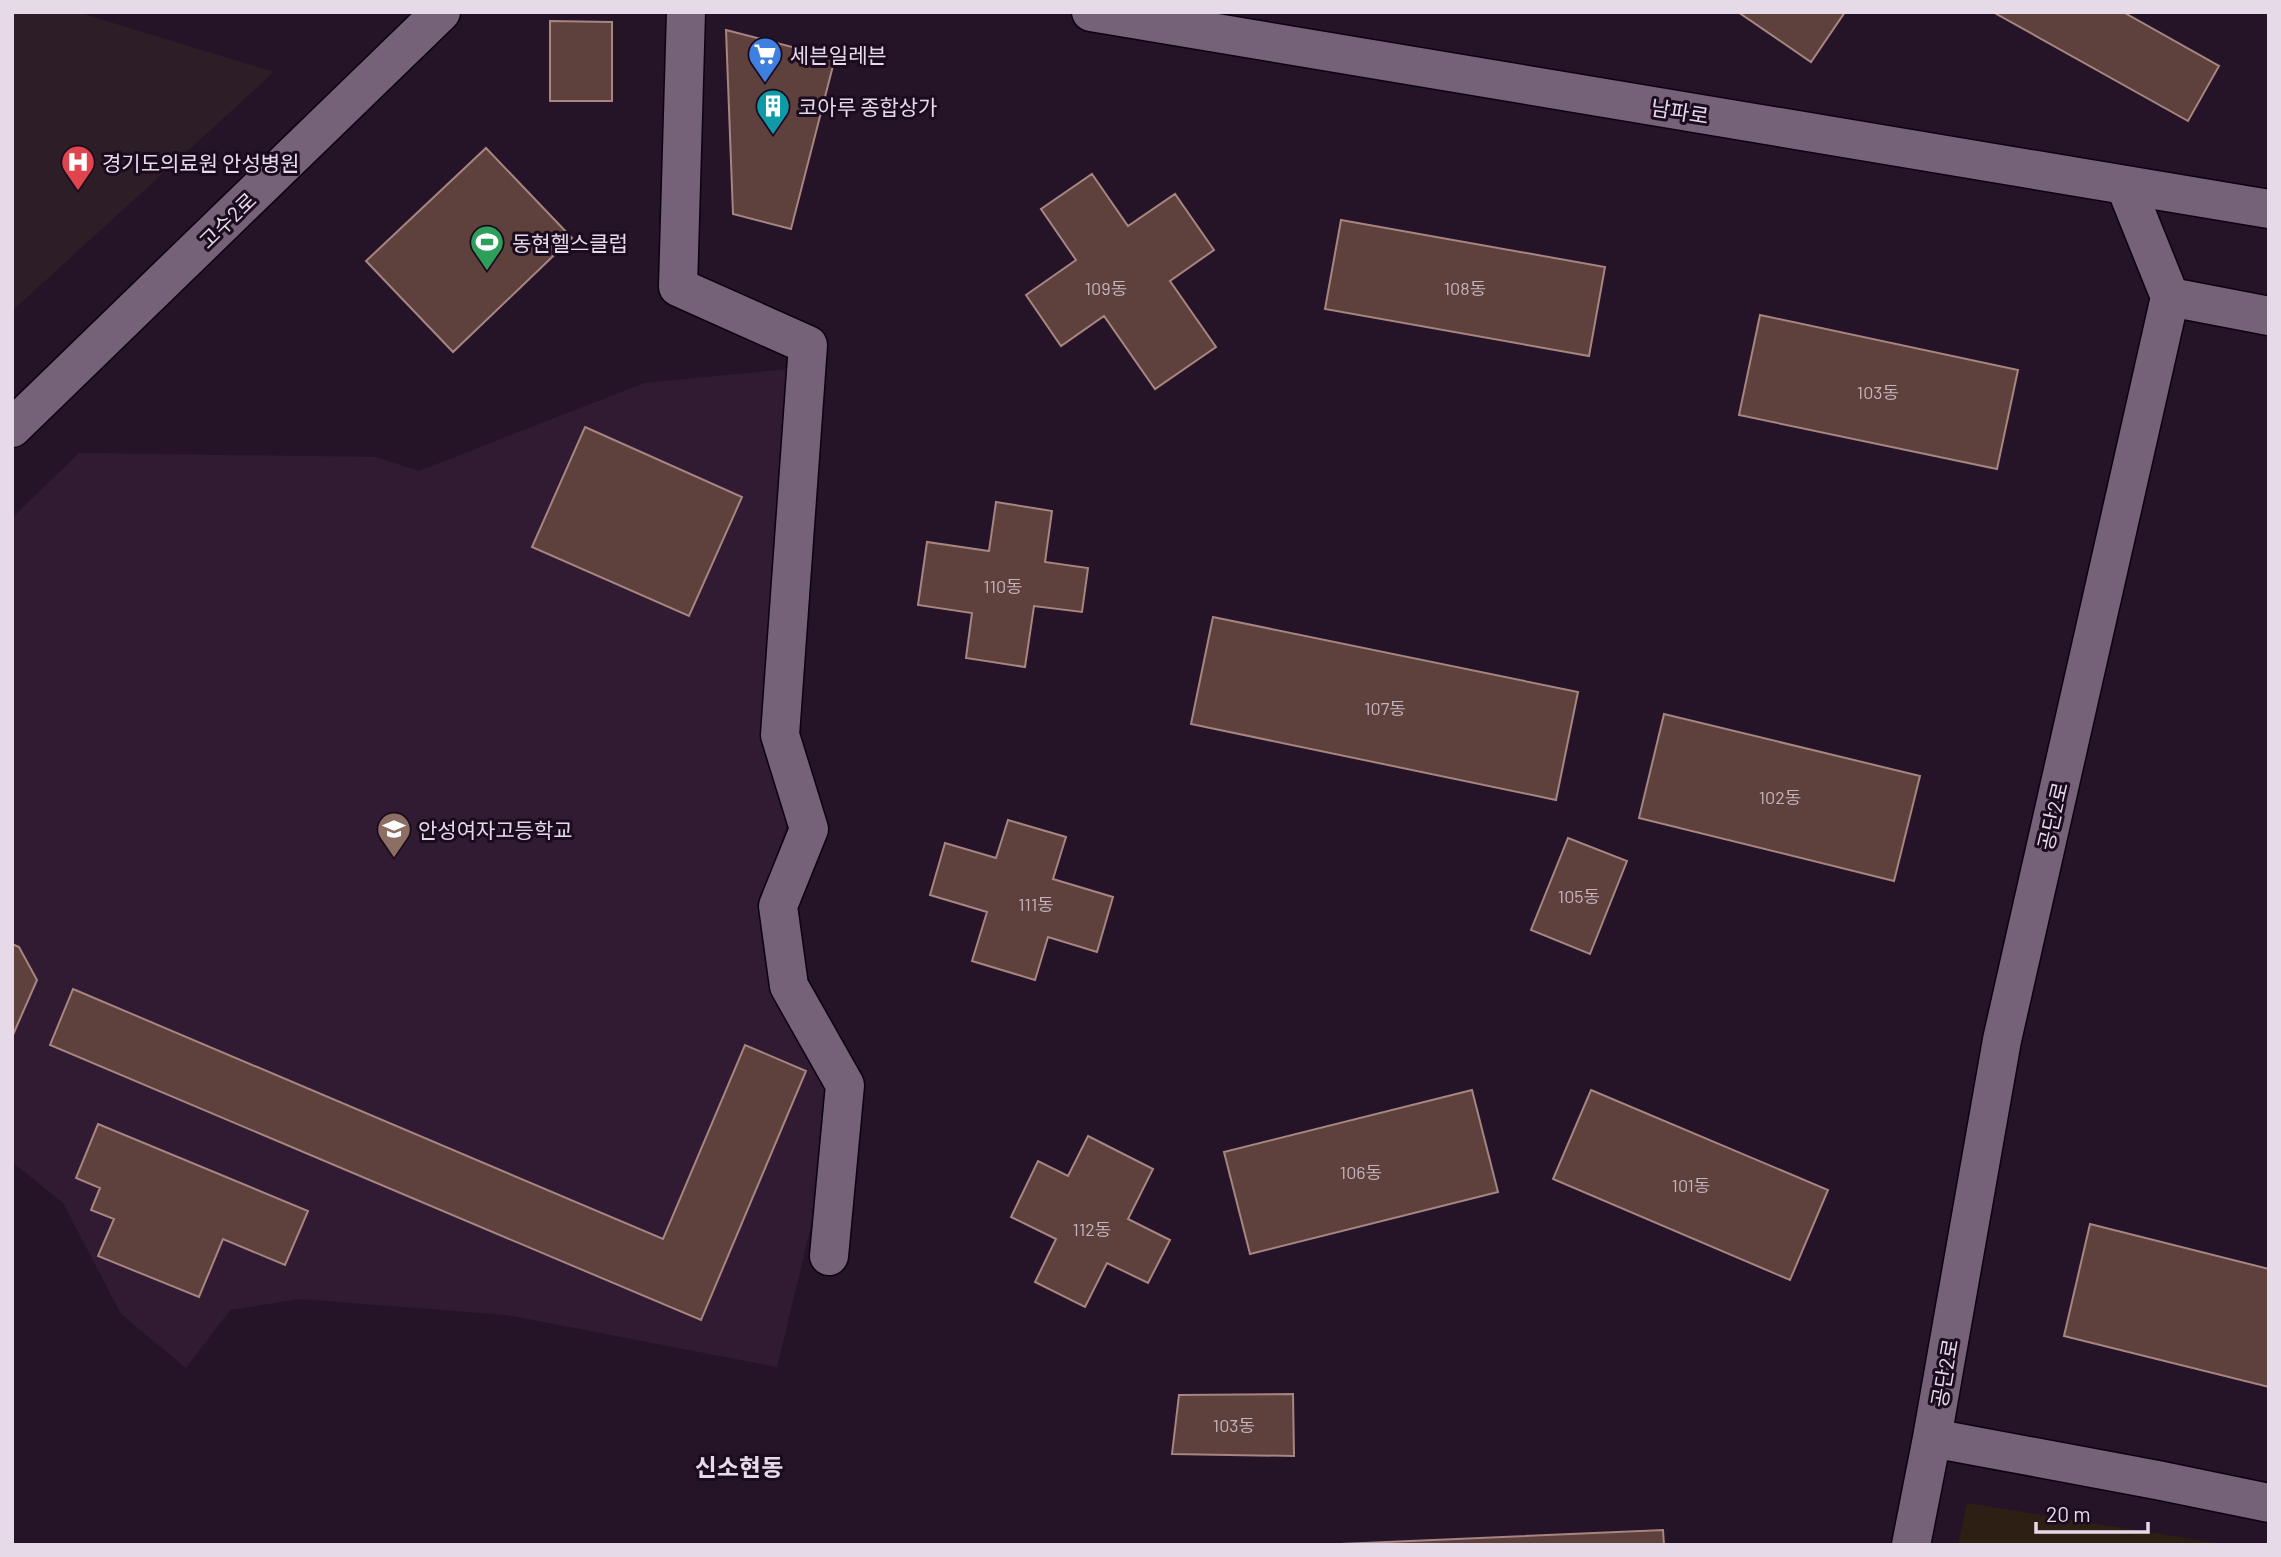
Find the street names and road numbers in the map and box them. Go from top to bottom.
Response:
street label: 남파로 [1649,94,1711,128]
street label: 고수2로 [193,187,261,253]
street label: 공단2로 [2032,779,2072,853]
street label: 공단2로 [1926,1337,1962,1409]

